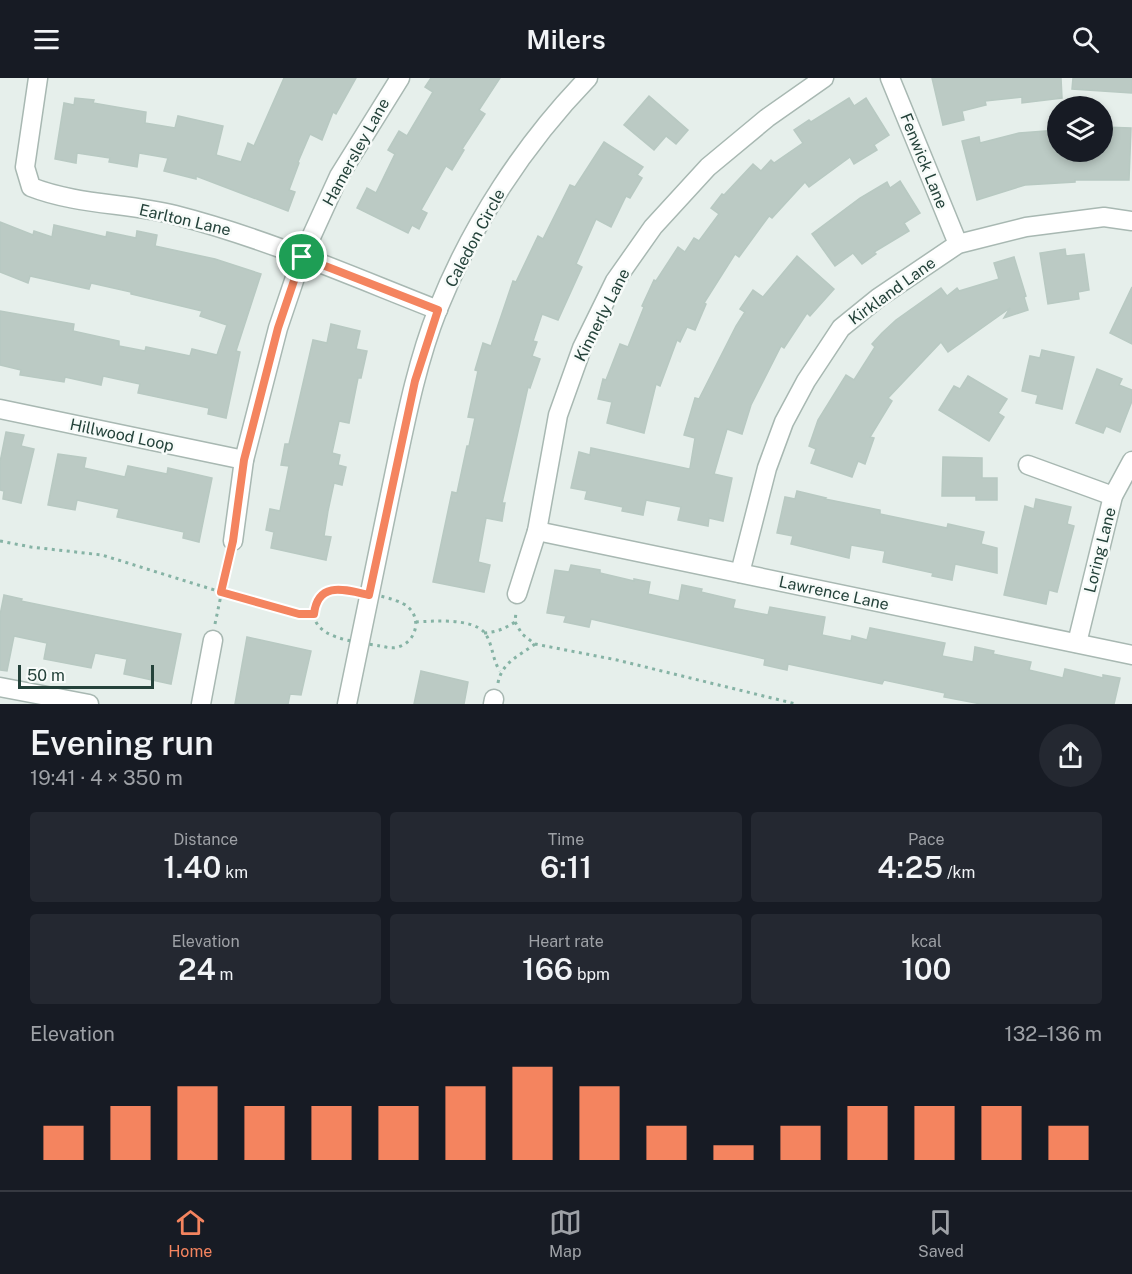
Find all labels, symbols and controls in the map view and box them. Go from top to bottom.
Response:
icon: menu [30,23,63,56]
text: Milers [526,23,606,55]
icon: search [1069,23,1102,56]
street label: Hamersley Lane [319,95,393,209]
map controls [1047,96,1113,162]
button: layers [1047,96,1113,162]
street label: Fenwick Lane [896,110,952,212]
street label: Caledon Circle [441,186,509,290]
street label: Earlton Lane [137,200,233,240]
pin [276,231,327,282]
icon: arrive [285,240,318,273]
street label: Kirkland Lane [845,253,939,329]
street label: Kinnerly Lane [570,265,634,365]
street label: Hillwood Loop [68,415,176,455]
street label: Loring Lane [1080,505,1120,595]
street label: Lawrence Lane [777,572,891,614]
scale bar [18,662,154,690]
text: 50 m [27,666,65,685]
text: Evening run [30,724,213,762]
button: share [1039,724,1102,787]
text: 19:41 · 4 × 350 m [30,766,183,790]
text: Distance [173,830,238,849]
text: Time [548,830,584,849]
text: Pace [908,830,945,849]
text: 1.40 [163,849,221,885]
text: 6:11 [540,849,592,885]
text: 4:25 [877,849,943,885]
text: km [221,863,248,882]
text: /km [943,863,975,882]
text: Elevation [172,932,240,951]
text: Heart rate [528,932,604,951]
text: kcal [911,932,942,951]
text: 24 [178,951,216,987]
text: 166 [522,951,573,987]
text: 100 [901,951,951,987]
text: m [216,965,233,984]
text: bpm [573,965,610,984]
text: Elevation [30,1022,115,1046]
text: 132–136 m [1005,1022,1102,1046]
tab: Home [168,1206,212,1261]
tab: Map [549,1206,582,1261]
tab: Saved [918,1206,964,1261]

